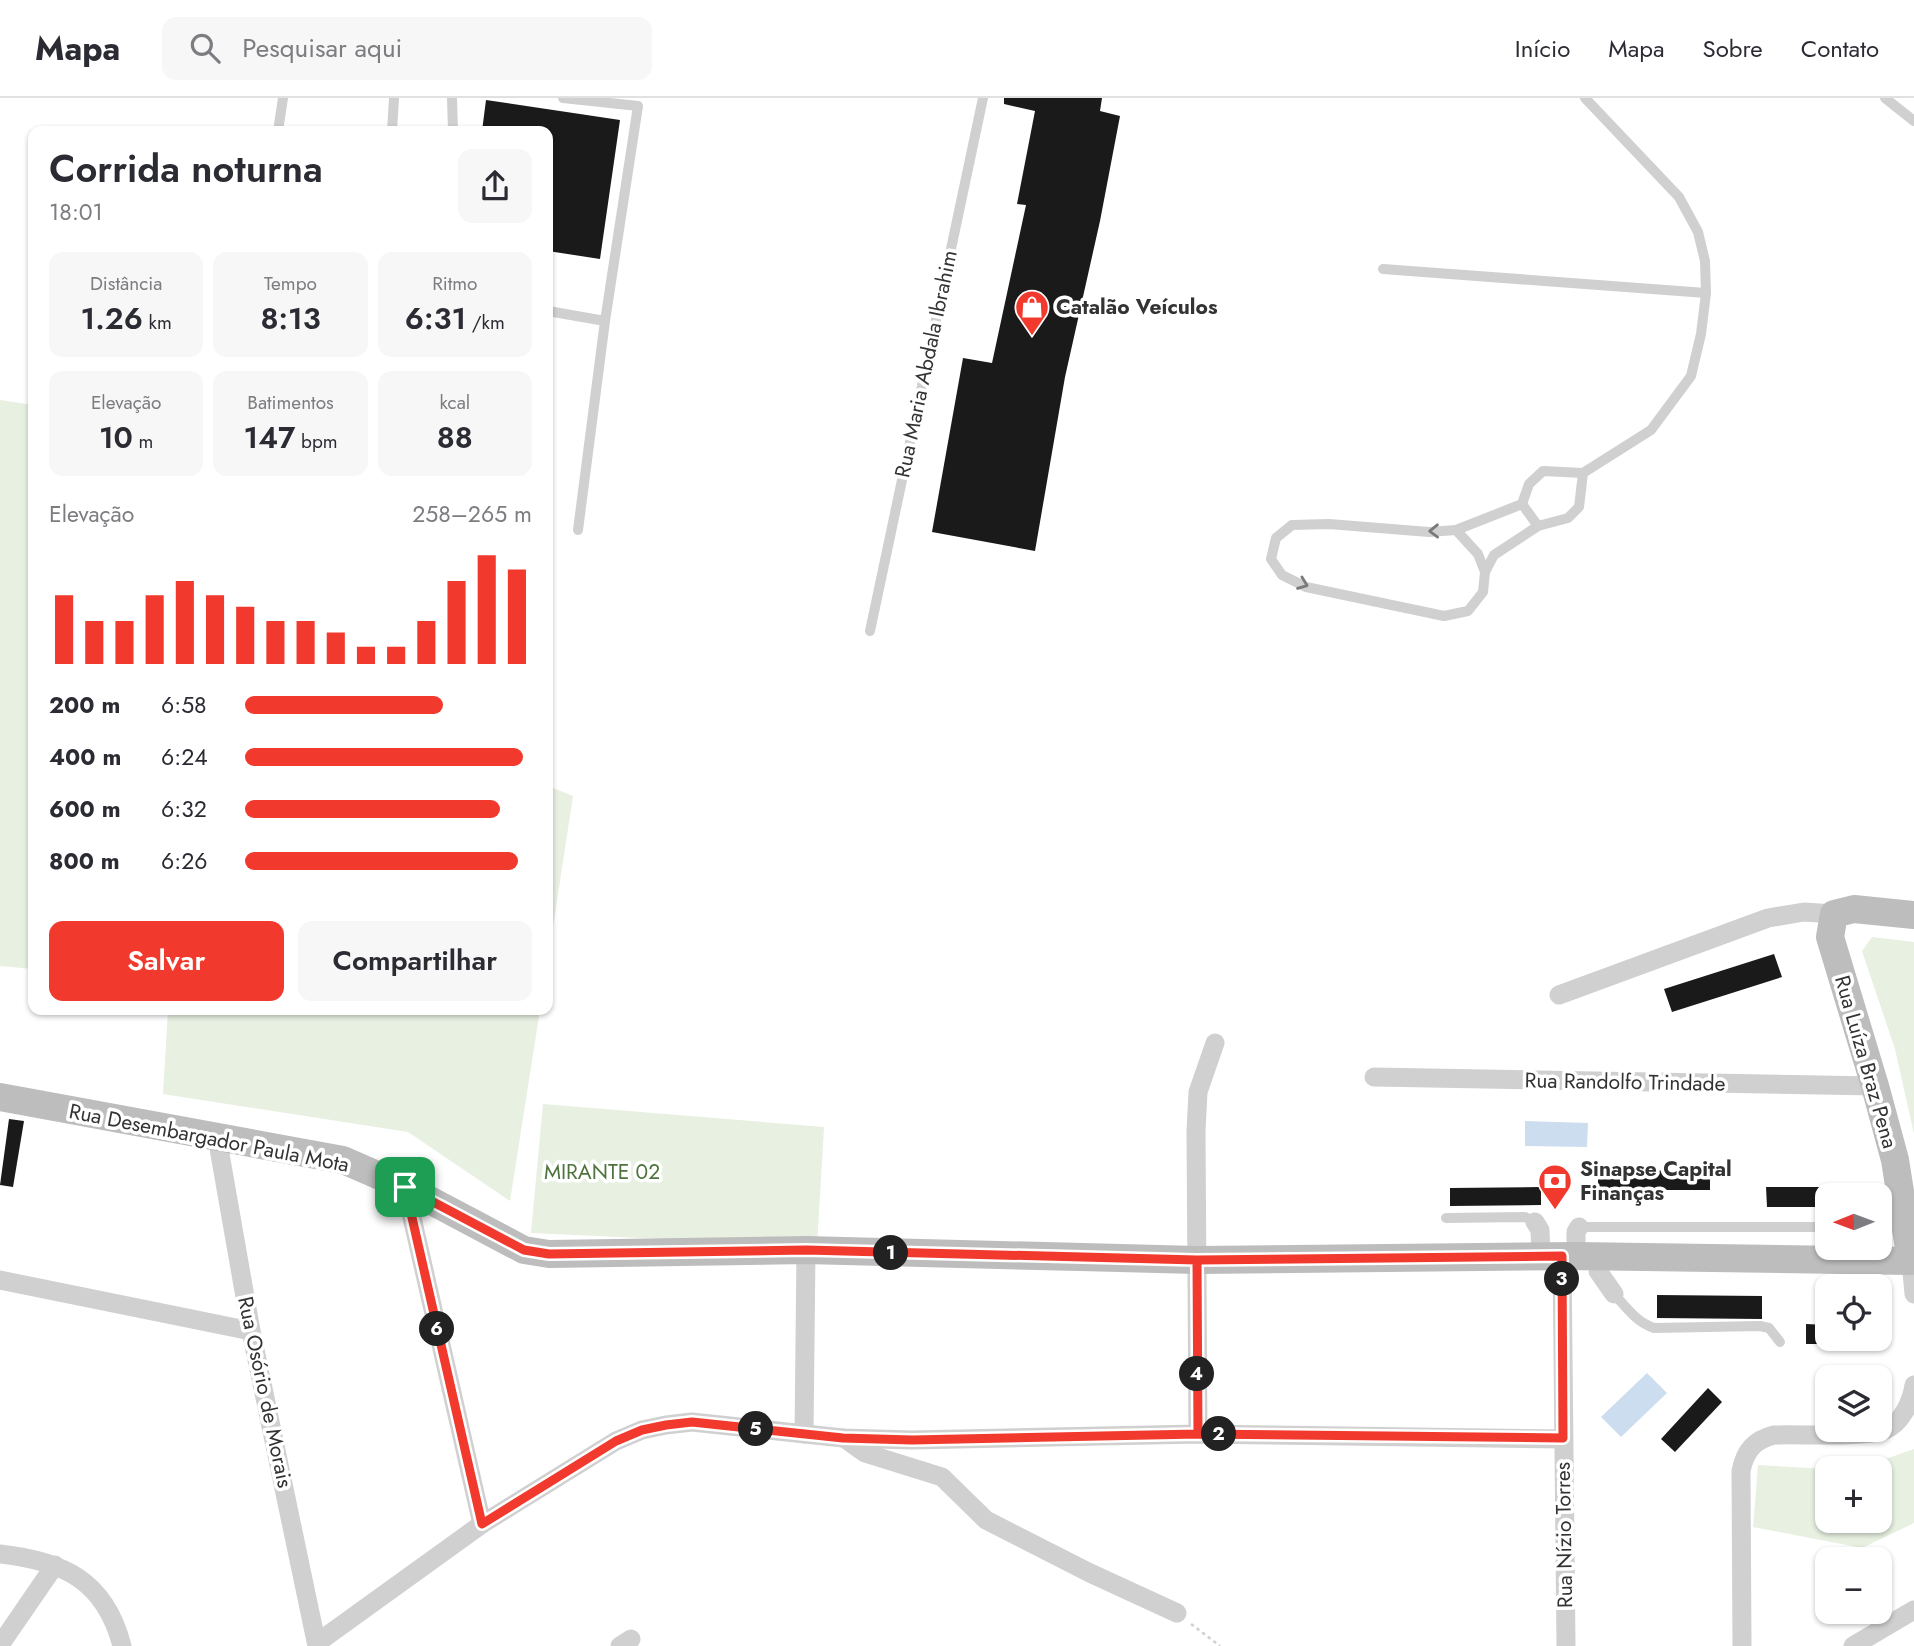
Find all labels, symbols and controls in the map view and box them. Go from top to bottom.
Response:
search box [162,17,652,80]
text: Mapa [35,25,120,72]
icon: search [186,29,224,67]
text: Pesquisar aqui [242,29,402,67]
text: Início [1515,31,1570,66]
text: Mapa [1608,31,1665,66]
text: Sobre [1703,31,1763,66]
text: Contato [1801,31,1879,66]
text: Corrida noturna [49,141,323,196]
button: share [458,149,532,223]
text: 18:01 [49,195,103,229]
street label: Rua Maria Abdala Ibrahim [887,248,965,480]
text: Distância [90,270,162,297]
text: Tempo [264,270,317,297]
text: Ritmo [432,270,477,297]
shop icon: Catalão Veículos [1013,288,1051,337]
place label: Catalão Veículos [1056,292,1218,322]
text: 1.26 [81,297,143,340]
text: 8:13 [260,297,321,340]
text: 6:31 [405,297,466,340]
text: km [143,309,172,336]
text: /km [466,309,505,336]
text: Elevação [91,389,161,416]
text: Batimentos [247,389,334,416]
text: kcal [439,389,470,416]
text: 10 [99,416,133,459]
text: 147 [243,416,295,459]
text: 88 [437,416,473,459]
text: m [133,428,153,455]
text: bpm [295,428,338,455]
text: Elevação [49,497,134,531]
text: 258–265 m [412,497,532,531]
one-way arrow [1428,523,1439,539]
one-way arrow [1297,576,1309,590]
text: 200 m [49,688,120,722]
text: 6:58 [161,688,207,722]
text: 400 m [49,740,121,774]
text: 6:24 [161,740,208,774]
text: 600 m [49,792,121,826]
text: 6:32 [161,792,207,826]
text: 800 m [49,844,120,878]
text: 6:26 [161,844,207,878]
button: Salvar [49,921,284,1001]
button: Compartilhar [298,921,532,1001]
street label: Rua Luíza Braz Pena [1827,972,1905,1152]
street label: Rua Randolfo Trindade [1524,1065,1726,1099]
street label: Rua Desembargador Paula Mota [66,1096,352,1180]
place label: Sinapse Capital Finanças [1580,1154,1732,1208]
pin [375,1157,435,1217]
park label: MIRANTE 02 [544,1157,660,1187]
bank icon: Sinapse Capital Finanças [1536,1162,1574,1211]
icon: arrive [386,1168,424,1206]
north arrow [1815,1183,1892,1260]
map controls [1815,1183,1892,1624]
pin: 1 [874,1236,908,1270]
text: 1 [886,1239,895,1266]
pin: 3 [1544,1262,1580,1296]
text: 3 [1556,1265,1567,1292]
button: locate [1815,1274,1892,1351]
street label: Rua Osório de Morais [230,1294,300,1490]
pin: 6 [420,1312,454,1346]
text: 6 [430,1315,443,1342]
pin: 4 [1180,1356,1214,1392]
text: 4 [1190,1360,1203,1387]
button: layers [1815,1365,1892,1442]
pin: 5 [738,1412,774,1446]
text: 5 [749,1415,762,1442]
pin: 2 [1202,1416,1236,1452]
text: 2 [1212,1420,1225,1447]
button: + [1815,1456,1892,1533]
street label: Rua Nízio Torres [1548,1462,1580,1608]
button: − [1815,1547,1892,1624]

